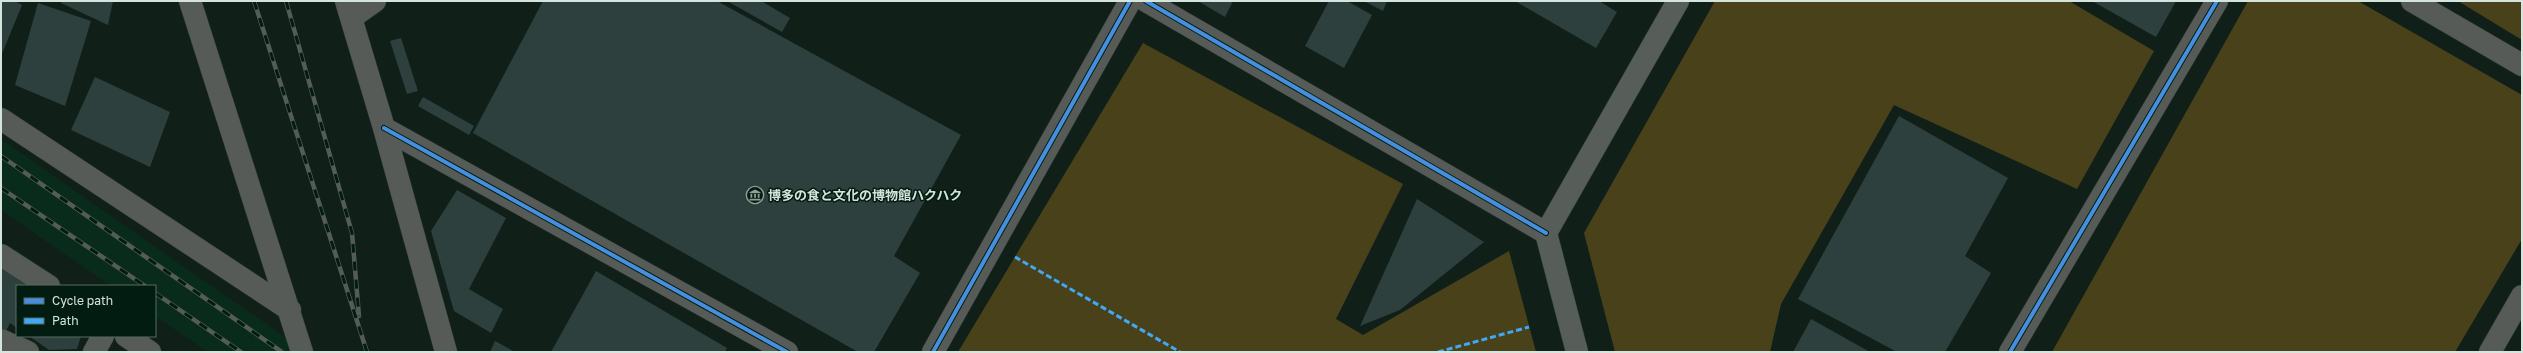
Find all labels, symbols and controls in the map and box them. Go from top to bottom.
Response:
museum icon: 博多の食と文化の博物館ハクハク [745,185,765,205]
place label: 博多の食と文化の博物館ハクハク [768,187,962,203]
legend [16,285,156,337]
text: Cycle path [52,293,113,308]
text: Path [52,313,79,328]

